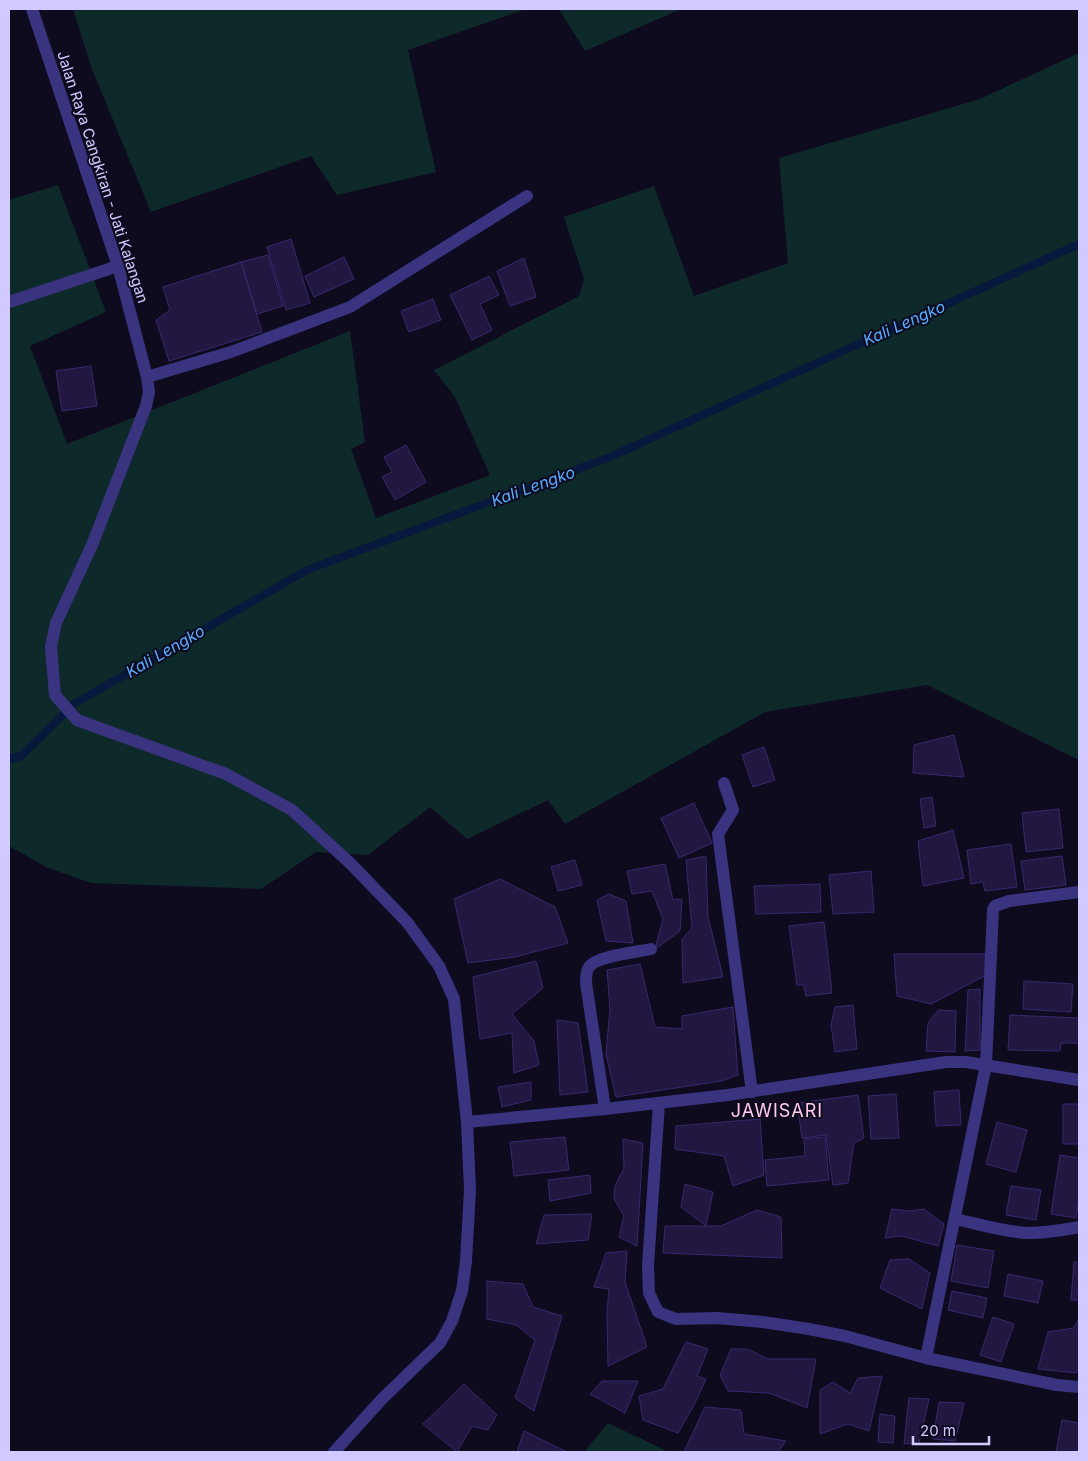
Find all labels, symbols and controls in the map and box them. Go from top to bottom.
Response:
street label: Jalan Raya Cangkiran - Jati Kalangan [53,48,153,306]
water label: Kali Lengko [860,296,948,350]
water label: Kali Lengko [488,462,578,510]
water label: Kali Lengko [122,620,208,682]
district label: JAWISARI [731,1100,823,1121]
scale bar [913,1414,989,1446]
text: 20 m [920,1421,956,1440]

